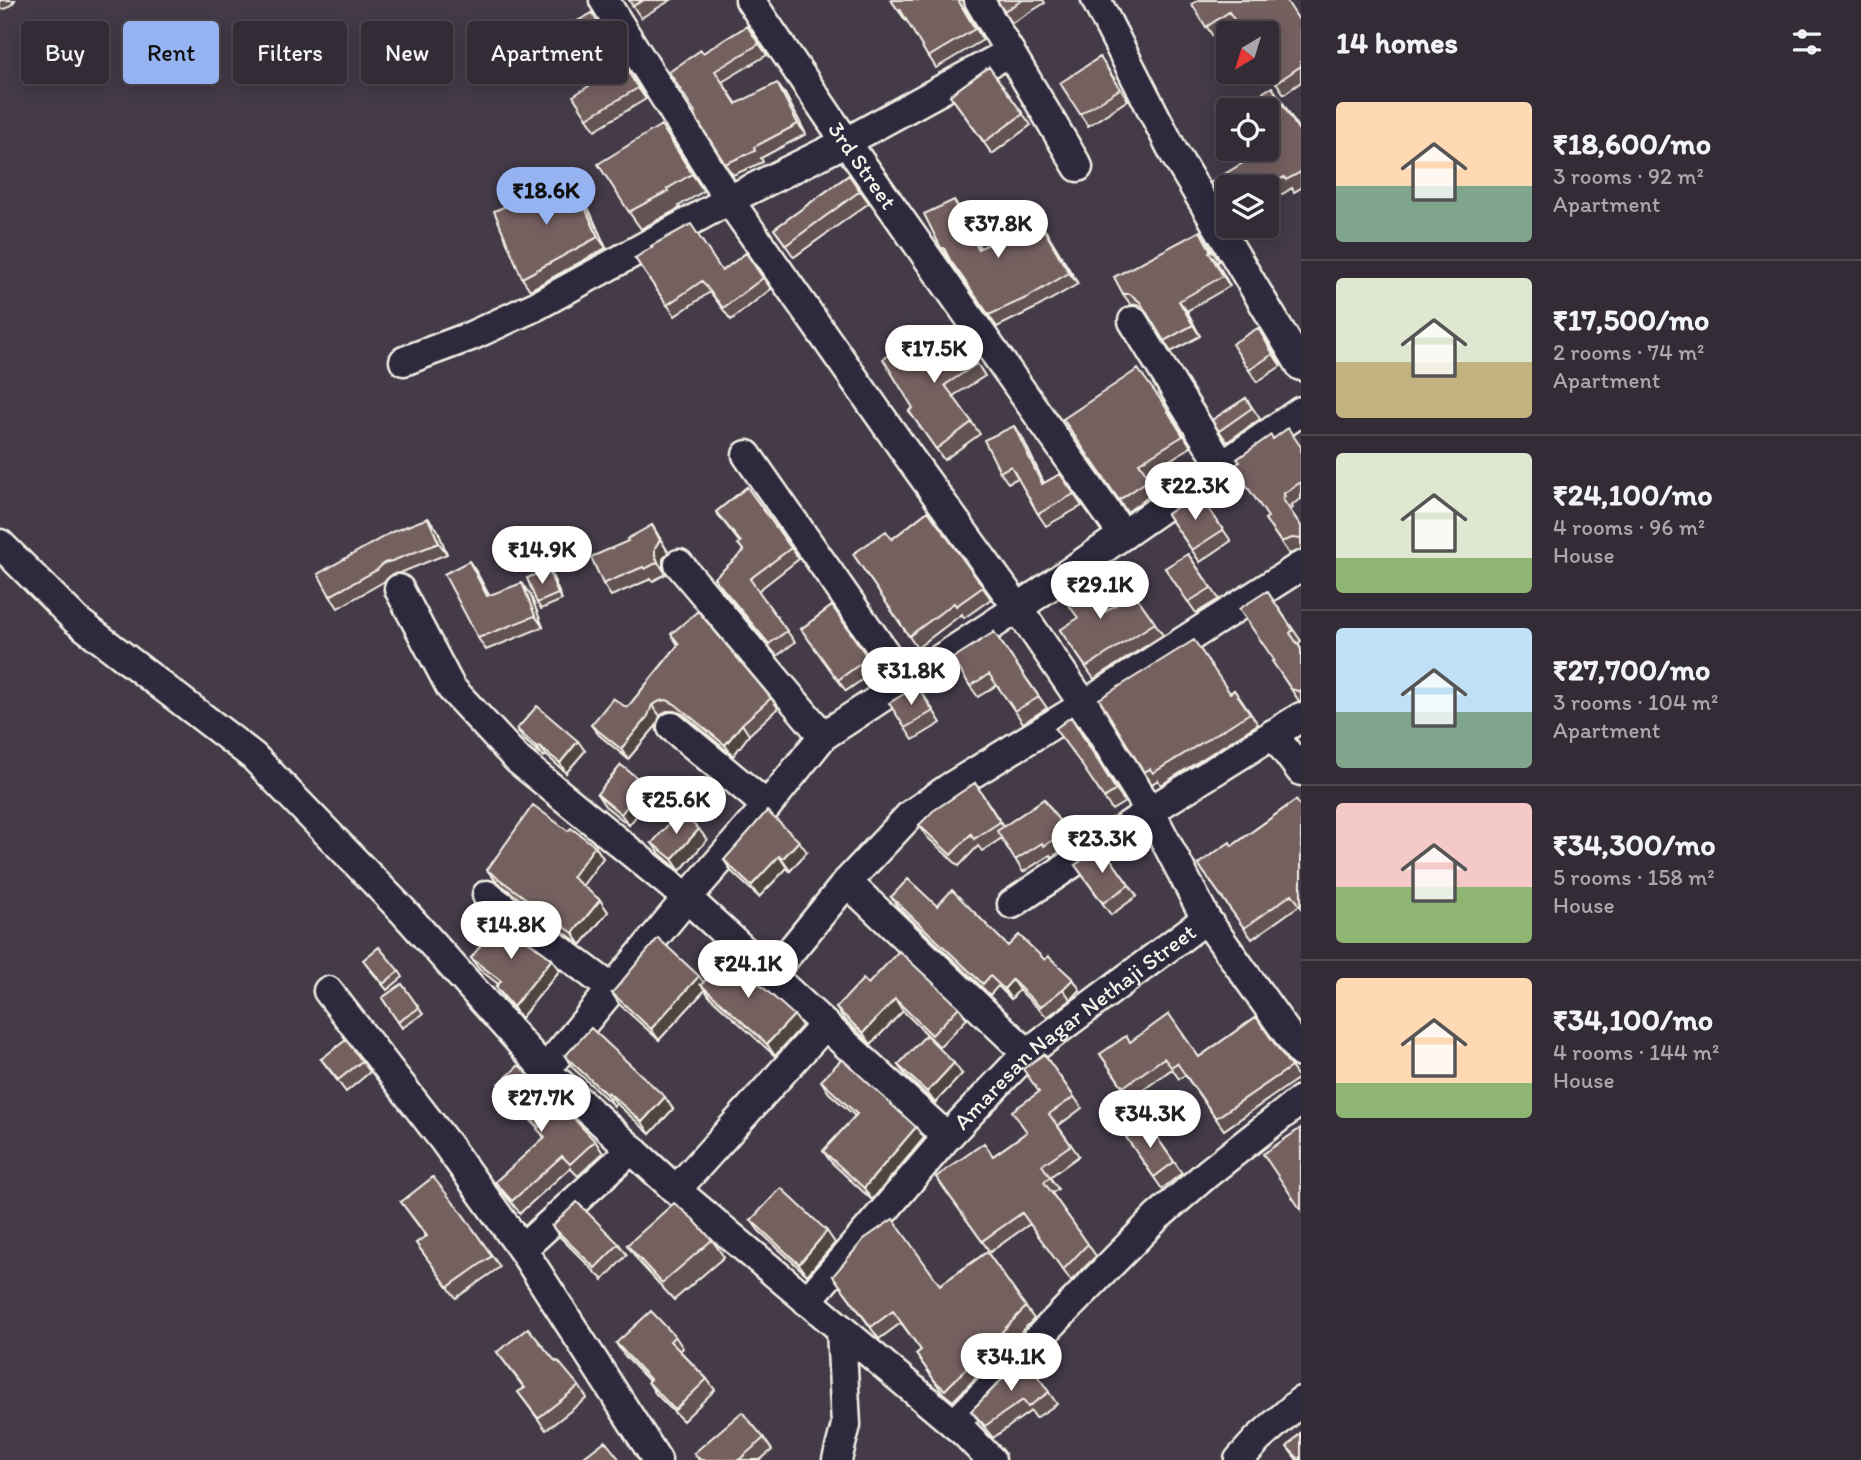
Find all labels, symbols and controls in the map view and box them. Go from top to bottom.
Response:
chip: Buy [21,21,109,84]
chip: Rent [123,21,219,84]
chip: Filters [233,21,347,84]
chip: New [361,21,453,84]
chip: Apartment [467,21,627,84]
north arrow [1216,21,1279,84]
map controls [1216,21,1279,238]
icon: filters [1788,23,1826,61]
text: 14 homes [1336,24,1458,61]
button: locate [1216,98,1279,161]
street label: 3rd Street [822,116,903,215]
text: ₹18,600/mo [1553,125,1711,162]
icon: home [1392,130,1476,214]
text: 3 rooms · 92 m² [1553,162,1704,190]
pin: ₹18.6K [489,168,603,227]
button: layers [1216,175,1279,238]
text: ₹18.6K [512,176,580,204]
text: Apartment [1553,190,1660,218]
pin: ₹37.8K [941,201,1055,260]
text: ₹37.8K [964,209,1032,237]
text: ₹17,500/mo [1553,301,1709,338]
icon: home [1392,306,1476,390]
pin: ₹17.5K [877,326,991,385]
text: ₹17.5K [901,334,967,362]
text: 2 rooms · 74 m² [1553,338,1705,366]
text: Apartment [1553,366,1660,394]
pin: ₹22.3K [1138,462,1252,522]
text: ₹22.3K [1161,471,1229,499]
text: ₹24,100/mo [1553,476,1713,513]
icon: home [1392,481,1476,565]
text: 4 rooms · 96 m² [1553,513,1705,541]
pin: ₹14.9K [485,526,599,586]
text: ₹14.9K [508,535,576,563]
text: House [1553,541,1615,569]
pin: ₹29.1K [1043,562,1157,621]
text: ₹29.1K [1067,570,1133,598]
pin: ₹31.8K [854,648,968,707]
text: ₹27,700/mo [1553,651,1710,688]
text: ₹31.8K [877,656,945,684]
icon: home [1392,656,1476,740]
text: 3 rooms · 104 m² [1553,688,1718,716]
text: Apartment [1553,716,1660,744]
pin: ₹25.6K [619,776,733,836]
text: ₹25.6K [642,785,710,813]
pin: ₹23.3K [1045,816,1159,875]
text: ₹23.3K [1068,824,1136,852]
text: ₹34,300/mo [1553,826,1716,863]
icon: home [1392,831,1476,915]
text: 5 rooms · 158 m² [1553,863,1715,891]
text: House [1553,891,1615,919]
pin: ₹14.8K [454,902,568,961]
text: ₹14.8K [477,910,545,938]
street label: Amaresan Nagar Nethaji Street [948,917,1202,1135]
pin: ₹24.1K [691,940,805,1000]
text: ₹24.1K [714,949,782,977]
text: ₹34,100/mo [1553,1001,1713,1038]
icon: home [1392,1006,1476,1090]
text: 4 rooms · 144 m² [1553,1038,1719,1066]
text: House [1553,1066,1615,1094]
pin: ₹27.7K [484,1074,598,1134]
text: ₹27.7K [508,1083,574,1111]
pin: ₹34.3K [1093,1090,1207,1150]
text: ₹34.3K [1115,1099,1185,1127]
pin: ₹34.1K [954,1334,1068,1393]
text: ₹34.1K [977,1342,1045,1370]

